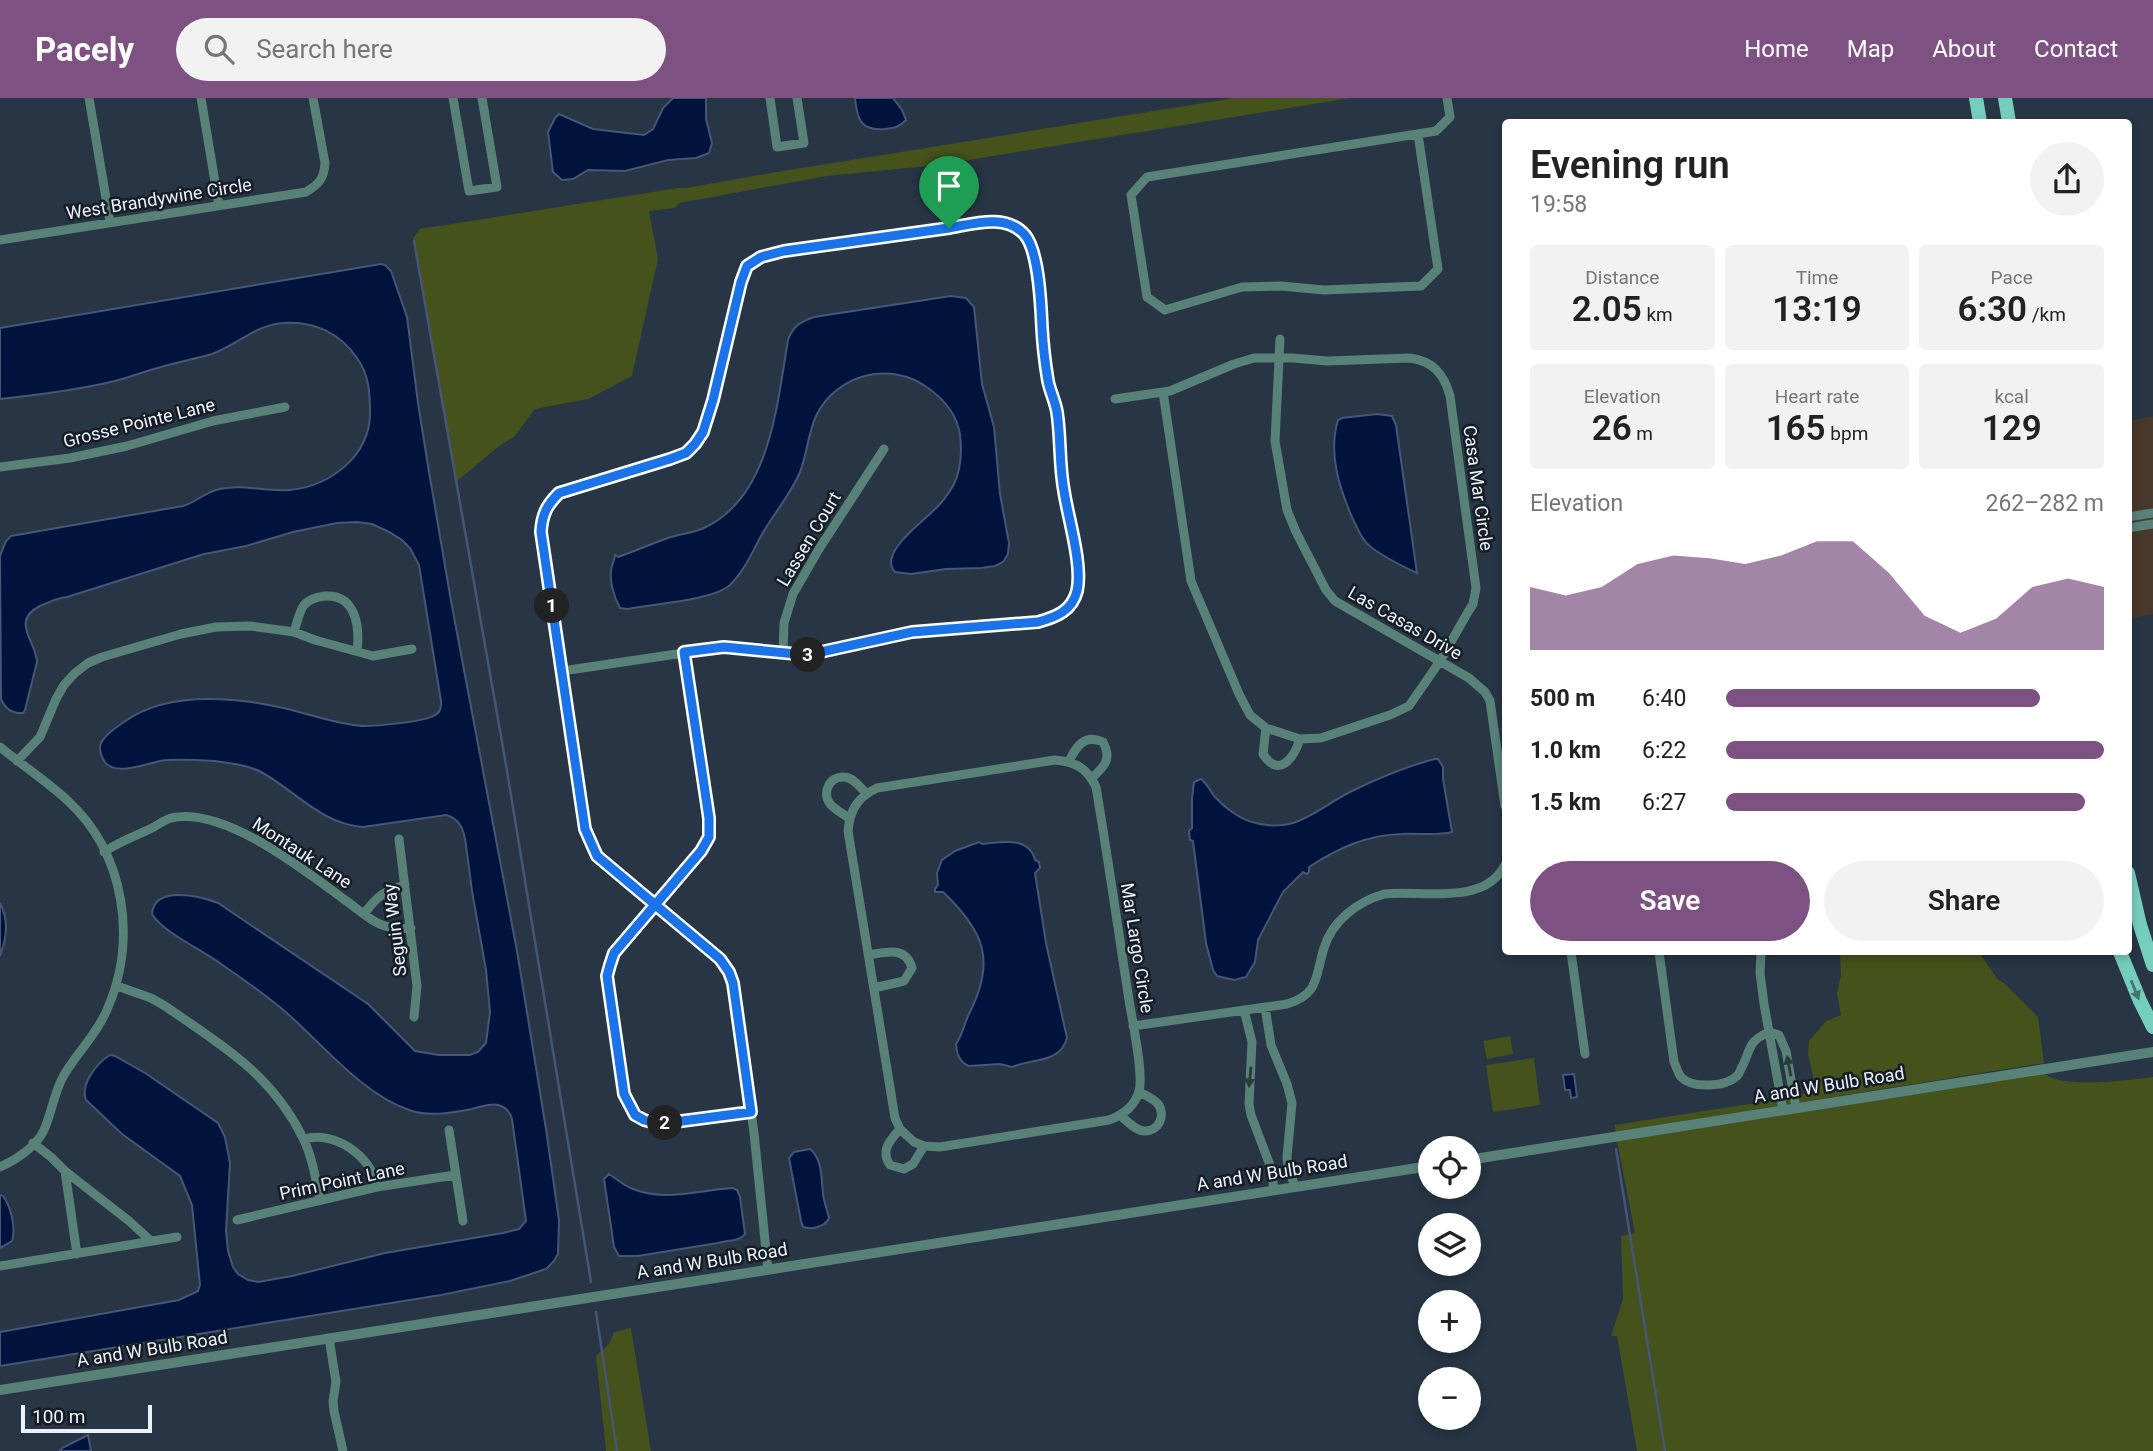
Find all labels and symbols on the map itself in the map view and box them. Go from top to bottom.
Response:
pin [919,156,979,228]
street label: West Brandywine Circle [65,173,253,224]
street label: Grosse Pointe Lane [61,393,217,452]
street label: Casa Mar Circle [1459,424,1498,552]
street label: Lassen Court [772,488,845,590]
street label: Las Casas Drive [1345,581,1466,664]
pin: 1 [534,588,570,624]
pin: 3 [790,638,826,672]
street label: Montauk Lane [249,813,356,892]
street label: Mar Largo Circle [1117,881,1158,1015]
street label: Seguin Way [378,882,411,977]
one-way arrow [2130,980,2141,1001]
one-way arrow [1783,1054,1794,1076]
street label: A and W Bulb Road [1752,1062,1906,1107]
one-way arrow [1244,1067,1255,1089]
pin: 2 [648,1105,682,1140]
street label: A and W Bulb Road [1195,1150,1349,1195]
street label: Prim Point Lane [277,1157,406,1204]
street label: A and W Bulb Road [635,1238,789,1283]
street label: A and W Bulb Road [75,1326,229,1371]
scale bar [21,1402,152,1434]

